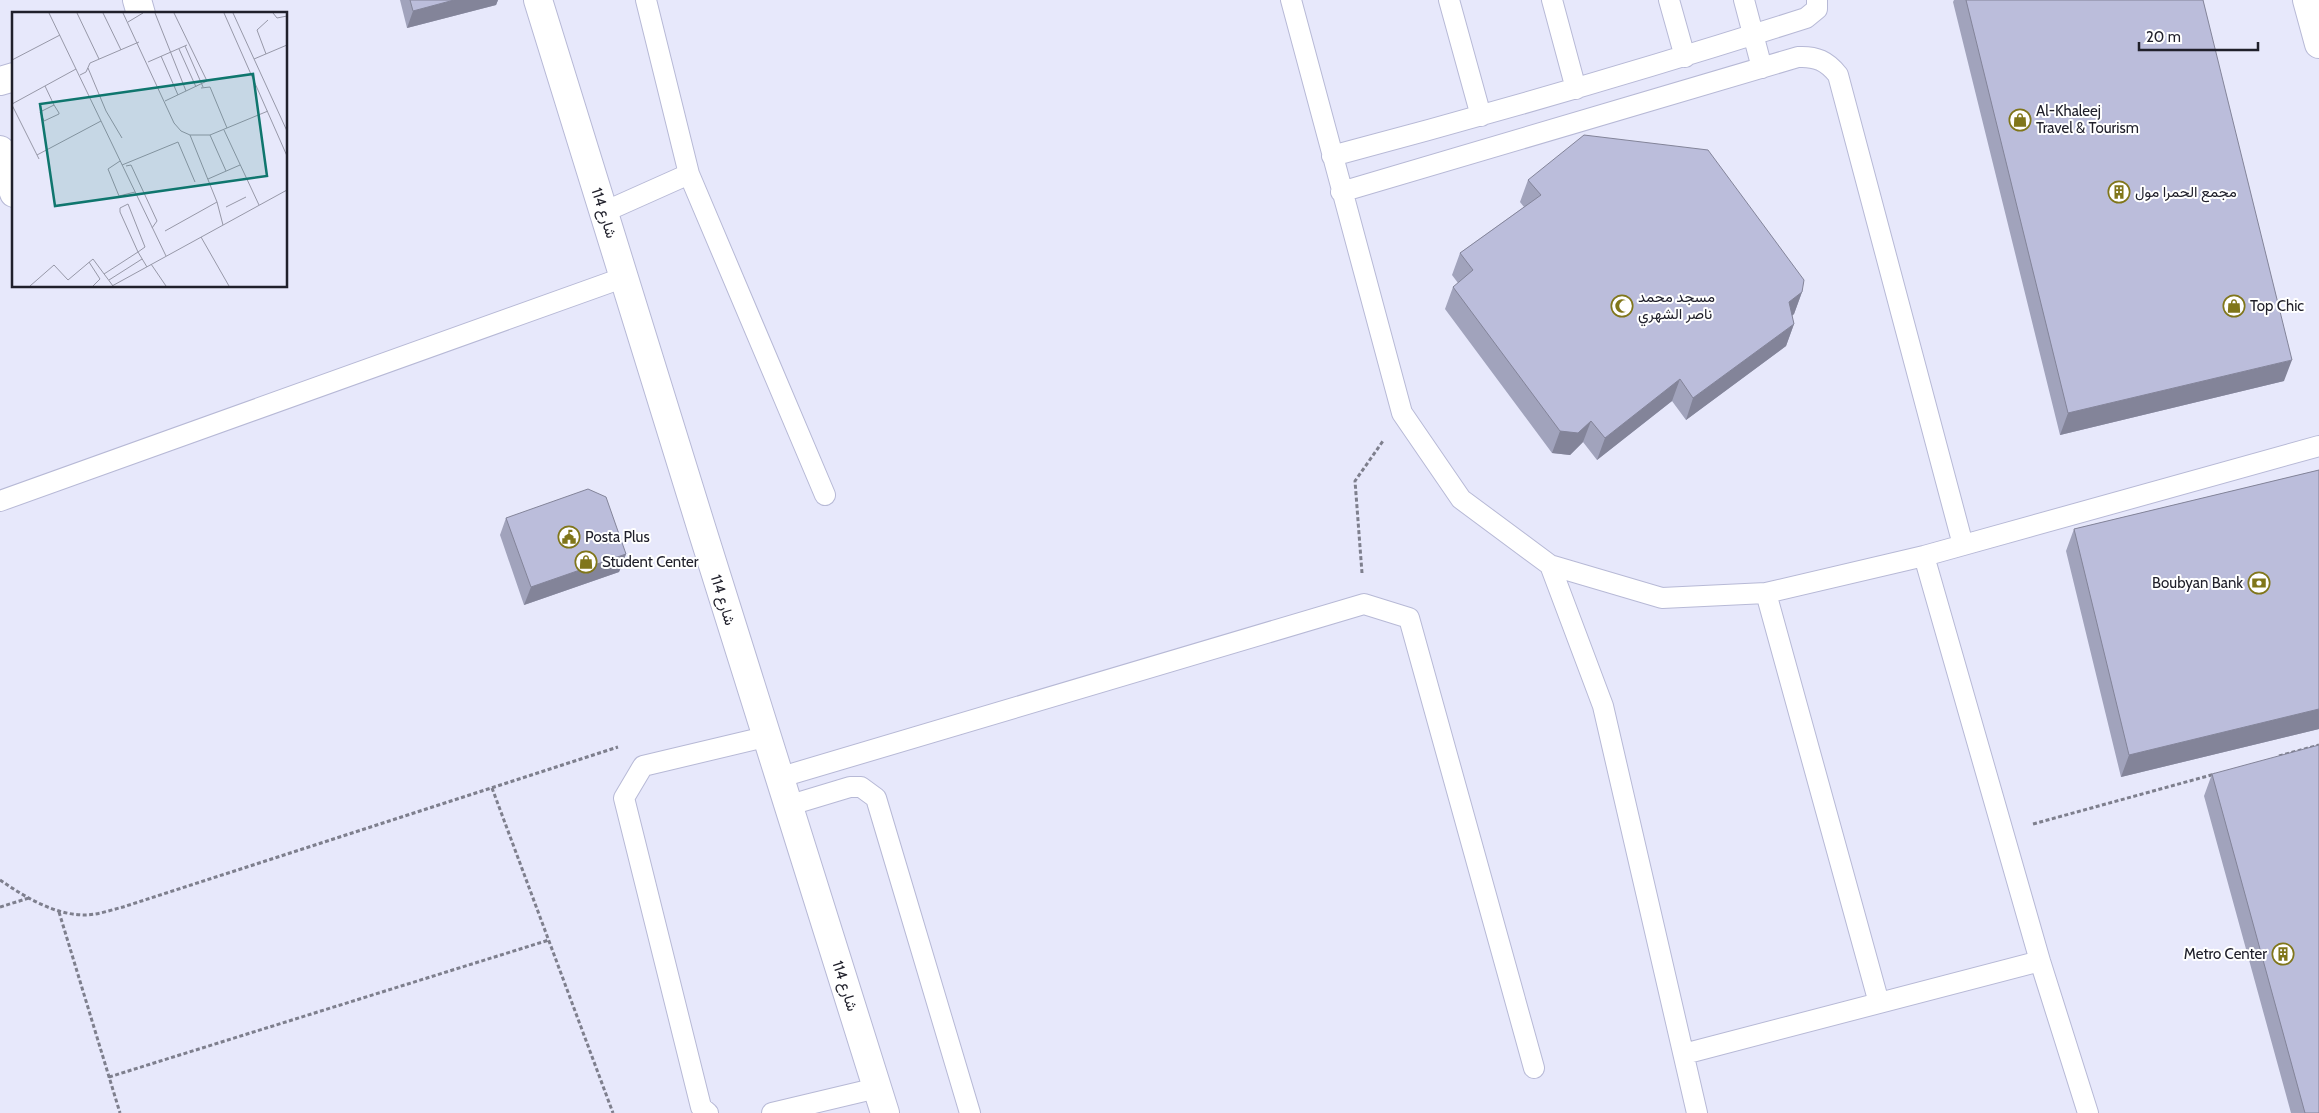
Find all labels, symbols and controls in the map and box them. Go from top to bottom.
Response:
inset map [12,12,288,288]
scale bar [2139,20,2258,52]
text: 20 m [2146,28,2181,46]
place label: Al-Khaleej Travel & Tourism [2036,102,2139,137]
shop icon: Al-Khaleej Travel & Tourism [2008,108,2032,132]
building icon: مجمع الحمرا مول [2107,180,2131,204]
place label: مجمع الحمرا مول [2135,183,2237,203]
street label: شارع 114 [586,185,621,241]
place label: مسجد محمد ناصر الشهري [1638,288,1715,327]
mosque icon: مسجد محمد ناصر الشهري [1610,294,1634,318]
shop icon: Top Chic [2222,294,2246,318]
place label: Top Chic [2250,297,2304,315]
public building icon: Posta Plus [557,525,581,549]
place label: Posta Plus [585,528,650,546]
shop icon: Student Center [574,550,598,574]
place label: Student Center [602,553,699,571]
bank icon: Boubyan Bank [2247,571,2271,595]
street label: شارع 114 [705,573,739,628]
place label: Boubyan Bank [2152,574,2243,592]
building icon: Metro Center [2271,942,2295,966]
place label: Metro Center [2184,945,2267,963]
street label: شارع 114 [827,958,862,1014]

